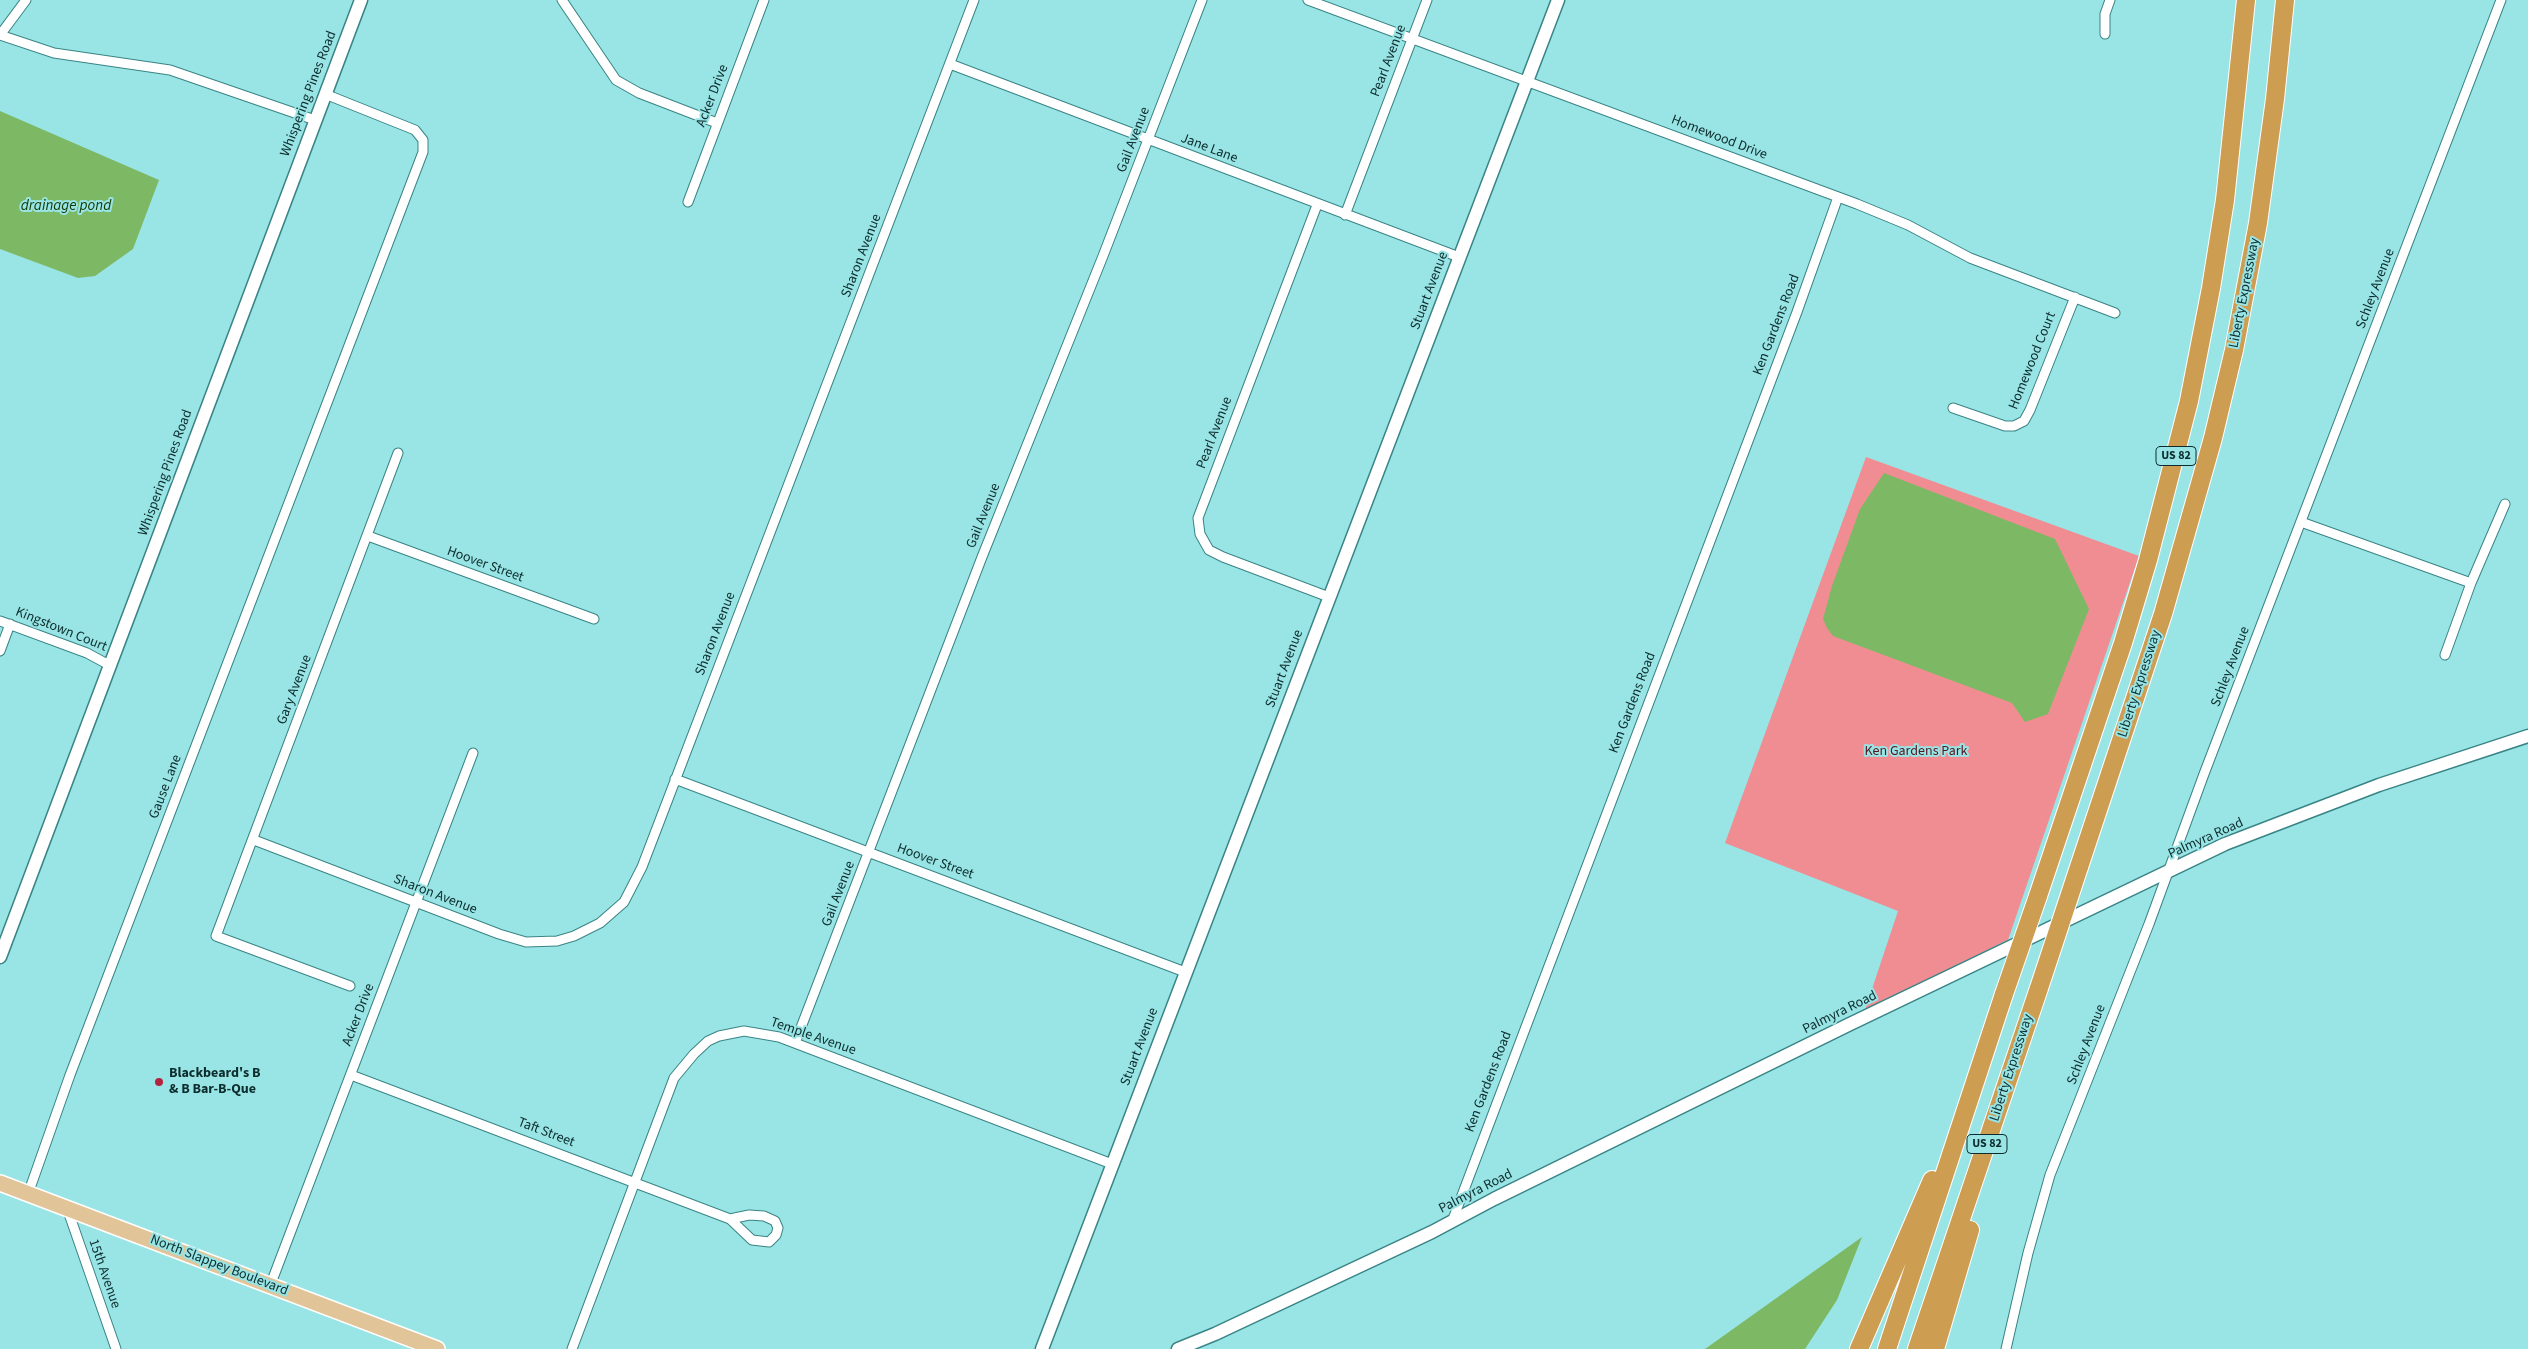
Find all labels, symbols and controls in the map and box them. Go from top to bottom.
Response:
street label: Pearl Avenue [1368,23,1410,99]
street label: Whispering Pines Road [277,29,341,159]
street label: Acker Drive [693,62,733,130]
street label: Gail Avenue [1114,105,1154,175]
street label: Homewood Drive [1669,112,1769,164]
street label: Jane Lane [1178,130,1240,168]
water label: drainage pond [21,198,111,216]
street label: Sharon Avenue [838,212,886,300]
street label: Liberty Expressway [2226,237,2264,349]
street label: Schley Avenue [2353,247,2399,331]
street label: Stuart Avenue [1407,250,1453,332]
street label: Ken Gardens Road [1750,272,1804,378]
street label: Homewood Court [2006,310,2060,412]
street label: Pearl Avenue [1194,395,1236,471]
street label: Whispering Pines Road [135,408,197,538]
road number: US 82 [2156,446,2196,466]
street label: Gail Avenue [963,481,1005,551]
street label: Hoover Street [444,543,526,587]
street label: Sharon Avenue [692,590,740,678]
street label: Kingstown Court [13,604,109,656]
street label: Schley Avenue [2208,625,2254,709]
street label: Stuart Avenue [1262,628,1308,710]
street label: Liberty Expressway [2115,628,2165,740]
street label: Ken Gardens Road [1606,650,1660,756]
street label: Gary Avenue [274,653,316,727]
park label: Ken Gardens Park [1864,744,1968,760]
street label: Gause Lane [146,753,186,821]
street label: Palmyra Road [2166,815,2246,863]
street label: Hoover Street [894,840,976,884]
street label: Gail Avenue [819,859,859,929]
street label: Sharon Avenue [391,871,479,919]
street label: Acker Drive [339,981,379,1049]
street label: Palmyra Road [1800,988,1880,1038]
street label: Schley Avenue [2064,1003,2110,1087]
street label: Stuart Avenue [1117,1006,1163,1088]
street label: Liberty Expressway [1987,1012,2037,1124]
street label: Temple Avenue [768,1015,858,1059]
street label: Ken Gardens Road [1462,1029,1516,1135]
place label: Blackbeard's B & B Bar-B-Que [169,1066,260,1098]
marker: Blackbeard's B & B Bar-B-Que [153,1076,165,1088]
street label: Taft Street [515,1114,577,1152]
road number: US 82 [1967,1134,2007,1154]
street label: Palmyra Road [1436,1166,1516,1218]
street label: North Slappey Boulevard [148,1232,290,1300]
street label: 15th Avenue [84,1237,124,1311]

